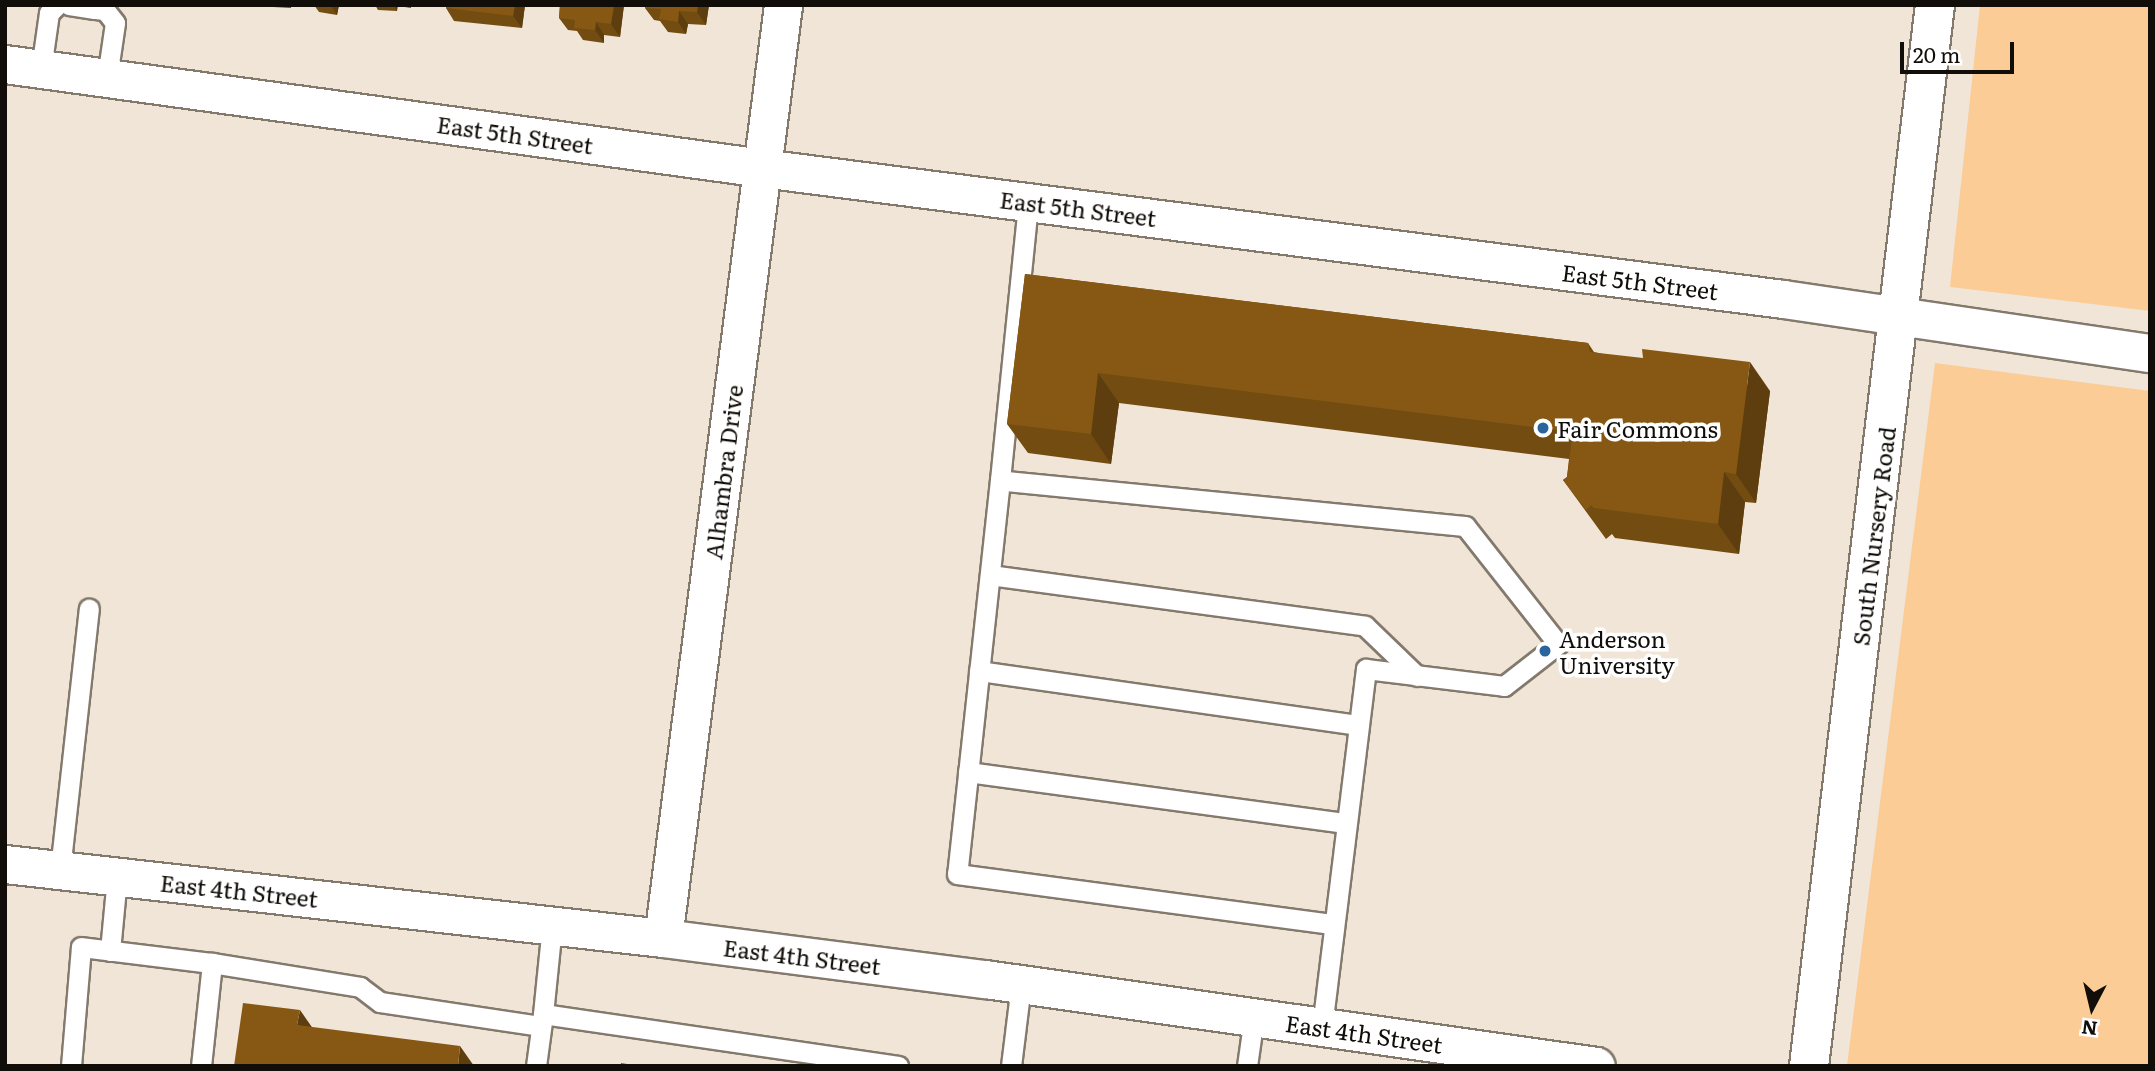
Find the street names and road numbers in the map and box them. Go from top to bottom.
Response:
street label: East 5th Street [435,109,595,159]
street label: East 5th Street [998,185,1158,231]
street label: East 5th Street [1560,258,1720,304]
street label: Alhambra Drive [699,383,747,561]
street label: South Nursery Road [1846,425,1900,647]
street label: East 4th Street [159,868,319,912]
street label: East 4th Street [722,933,882,979]
street label: East 4th Street [1284,1008,1444,1058]

